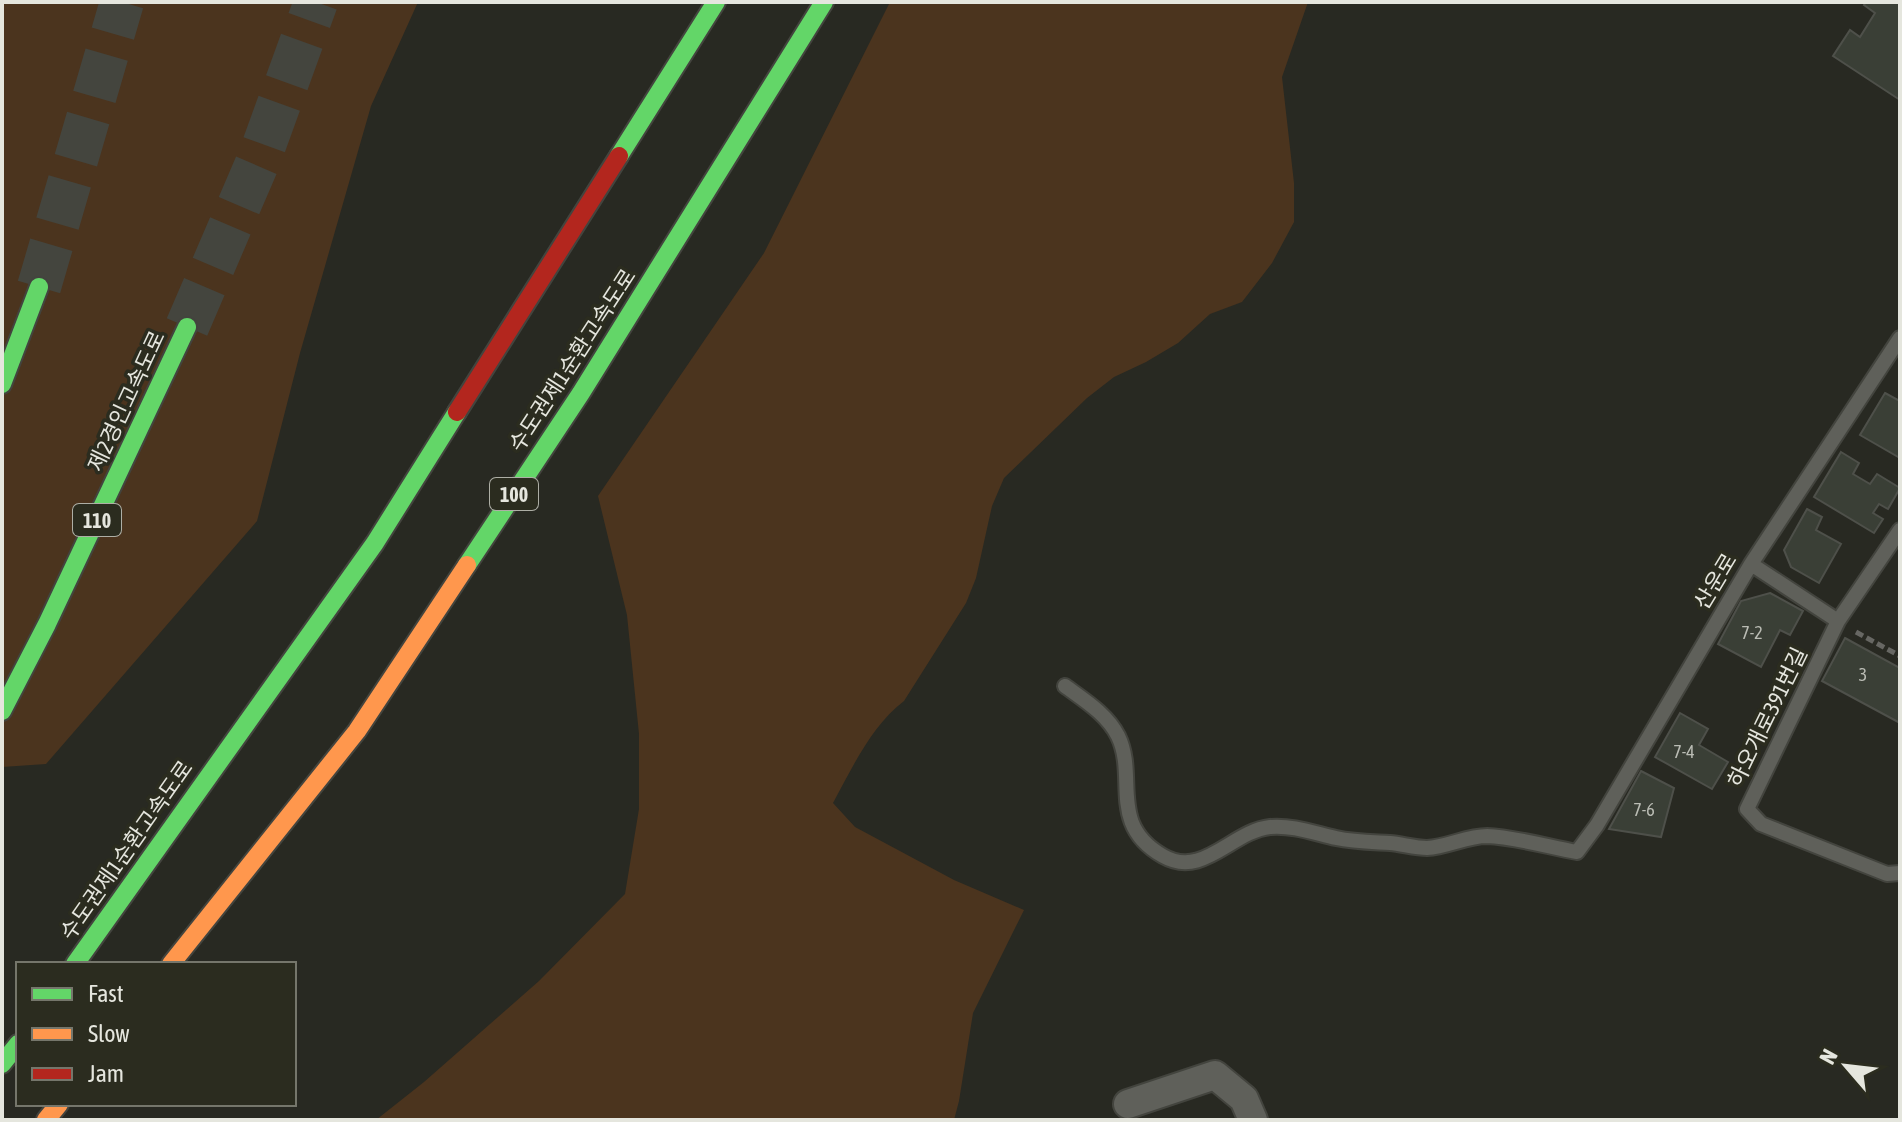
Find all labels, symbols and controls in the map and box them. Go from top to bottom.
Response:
street label: 수도권제1순환고속도로 [503,264,641,456]
street label: 제2경인고속도로 [82,327,170,475]
road number: 100 [490,478,538,510]
road number: 110 [73,504,121,536]
street label: 산운로 [1688,548,1742,614]
house number: 7-2 [1741,622,1763,643]
street label: 하오개로391번길 [1722,643,1812,791]
house number: 3 [1859,664,1867,685]
house number: 7-4 [1673,741,1695,762]
street label: 수도권제1순환고속도로 [54,755,198,945]
house number: 7-6 [1633,799,1655,820]
legend [16,962,296,1106]
text: Fast [88,980,124,1007]
text: Slow [88,1020,130,1047]
north arrow [1806,1026,1886,1106]
text: N [1814,1045,1843,1068]
text: Jam [88,1060,124,1087]

